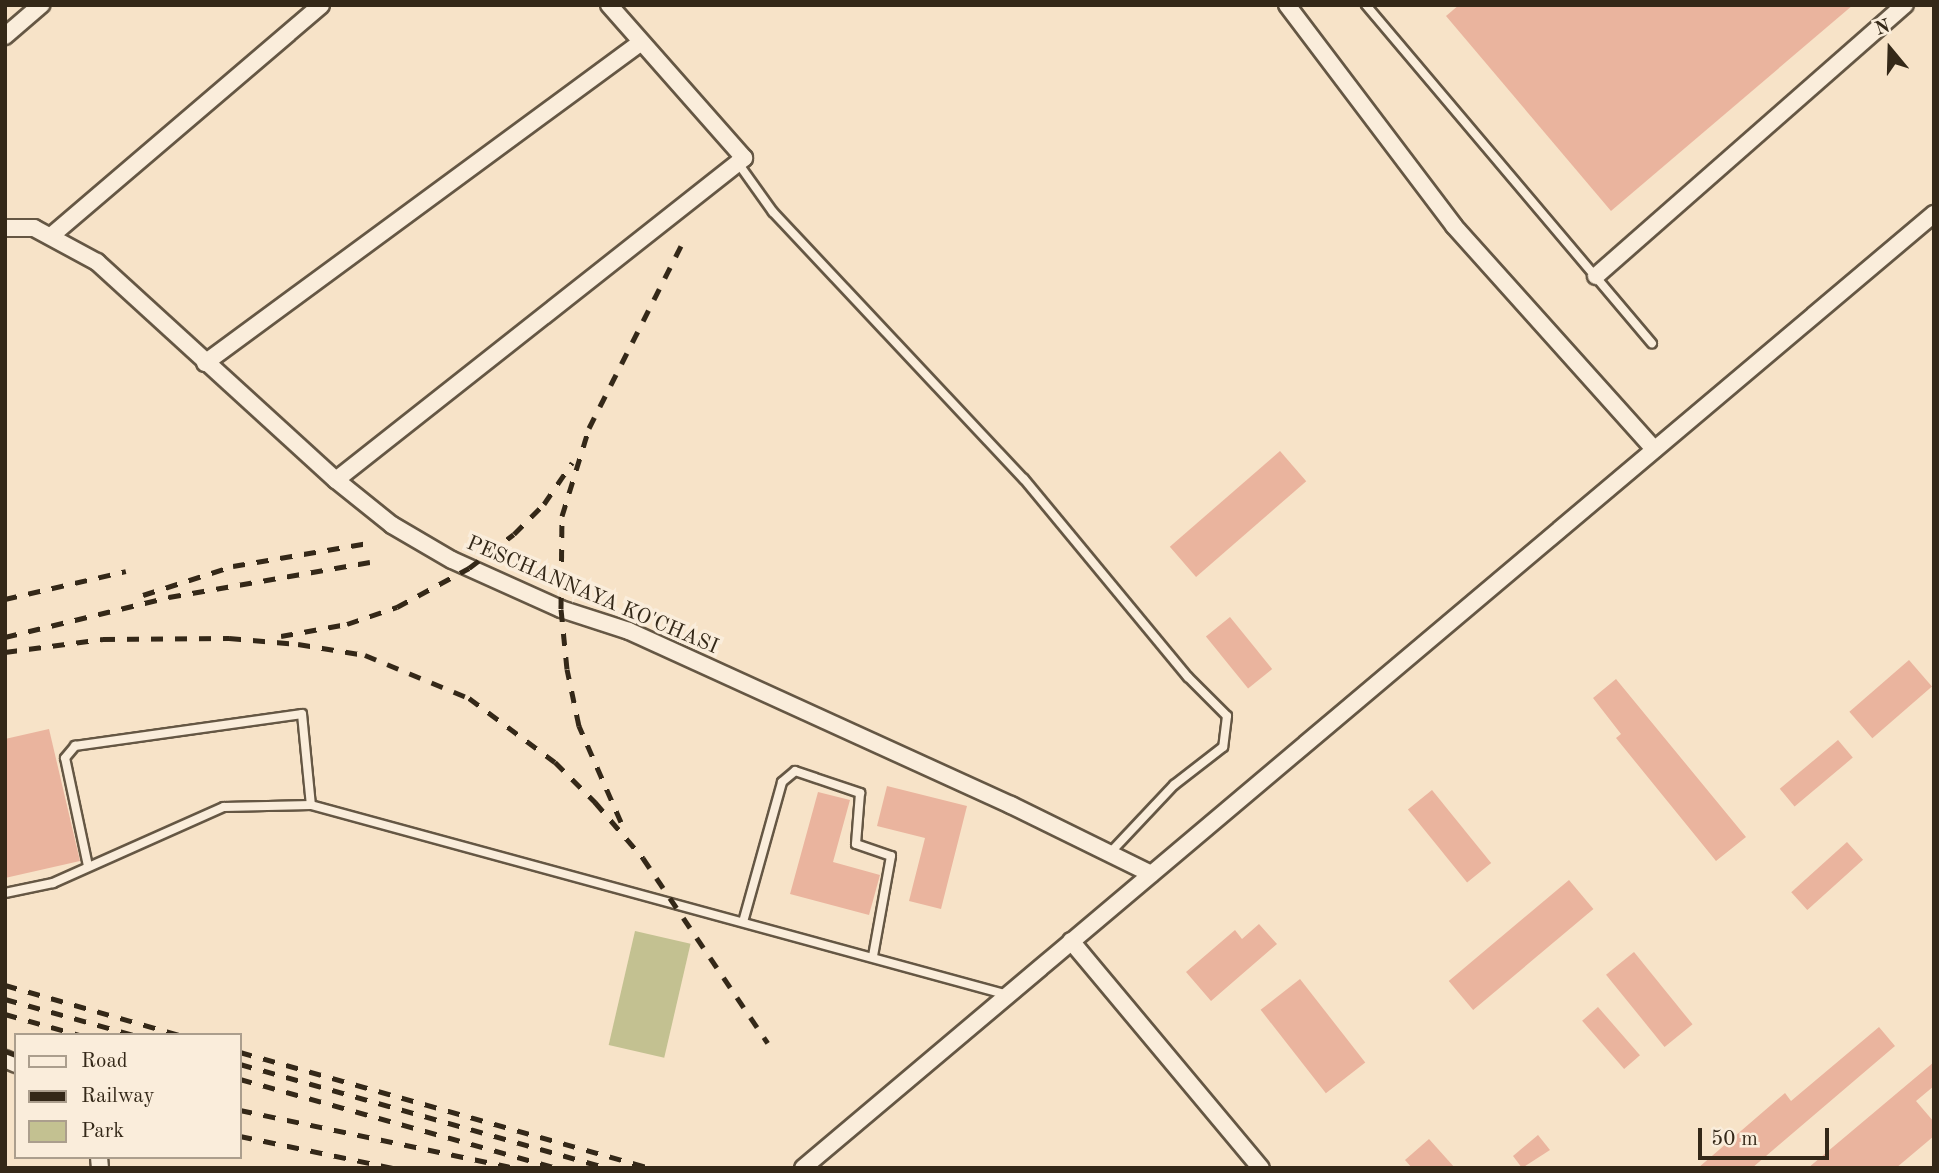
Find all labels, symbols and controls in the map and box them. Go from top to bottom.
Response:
north arrow [1855,14,1925,84]
text: N [1873,17,1893,40]
street label: PESCHANNAYA KO'CHASI [462,531,722,661]
legend [14,1033,242,1159]
text: Road [81,1051,128,1072]
text: Railway [81,1086,155,1107]
scale bar [1701,1114,1832,1158]
text: Park [81,1121,124,1142]
text: 50 m [1711,1129,1758,1150]

